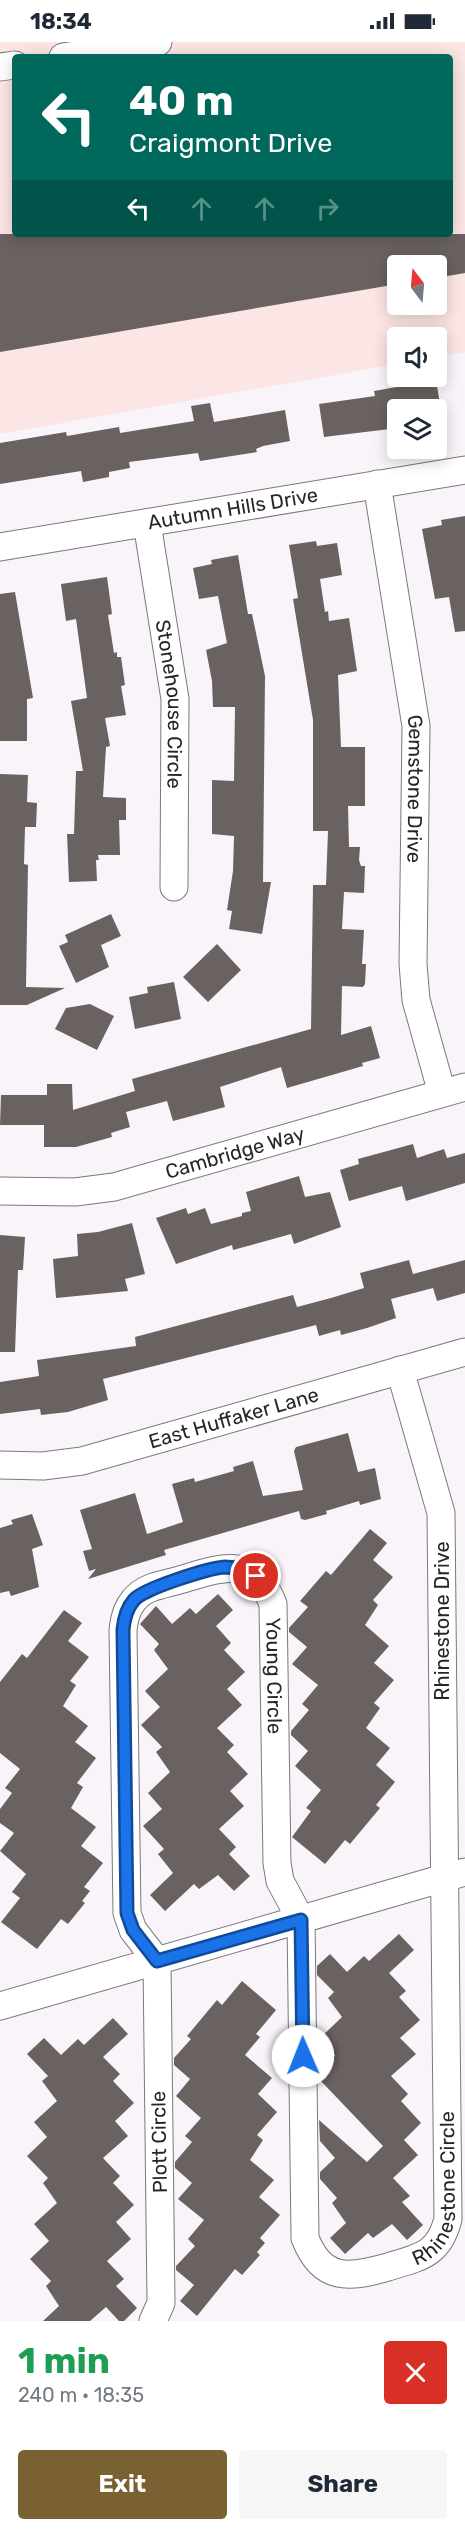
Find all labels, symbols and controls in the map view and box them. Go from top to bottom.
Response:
text: 18:34 [30,8,92,35]
text: 40 m [129,76,234,126]
icon: left [30,78,108,156]
text: Craigmont Drive [129,127,332,159]
icon: left [122,192,155,225]
icon: ahead [185,192,218,225]
icon: ahead [248,192,281,225]
icon: right [311,192,344,225]
north arrow [387,255,447,315]
map controls [387,255,447,459]
button: sound [387,327,447,387]
button: layers [387,399,447,459]
street label: Autumn Hills Drive [146,483,320,534]
street label: Stonehouse Circle [151,618,187,789]
street label: Gemstone Drive [402,713,428,863]
street label: Cambridge Way [163,1121,307,1184]
street label: East Huffaker Lane [146,1382,322,1453]
street label: Rhinestone Drive [430,1541,454,1701]
pin [230,1550,281,1601]
icon: arrive [239,1559,272,1592]
street label: Young Circle [261,1617,287,1734]
position arrow [271,2024,335,2088]
street label: Plott Circle [146,2091,172,2193]
street label: Rhinestone Circle [408,2111,460,2270]
text: 1 min [18,2339,110,2382]
button: close [384,2341,447,2404]
text: 240 m · 18:35 [18,2383,144,2407]
button: Exit [18,2450,227,2519]
button: Share [239,2450,447,2519]

